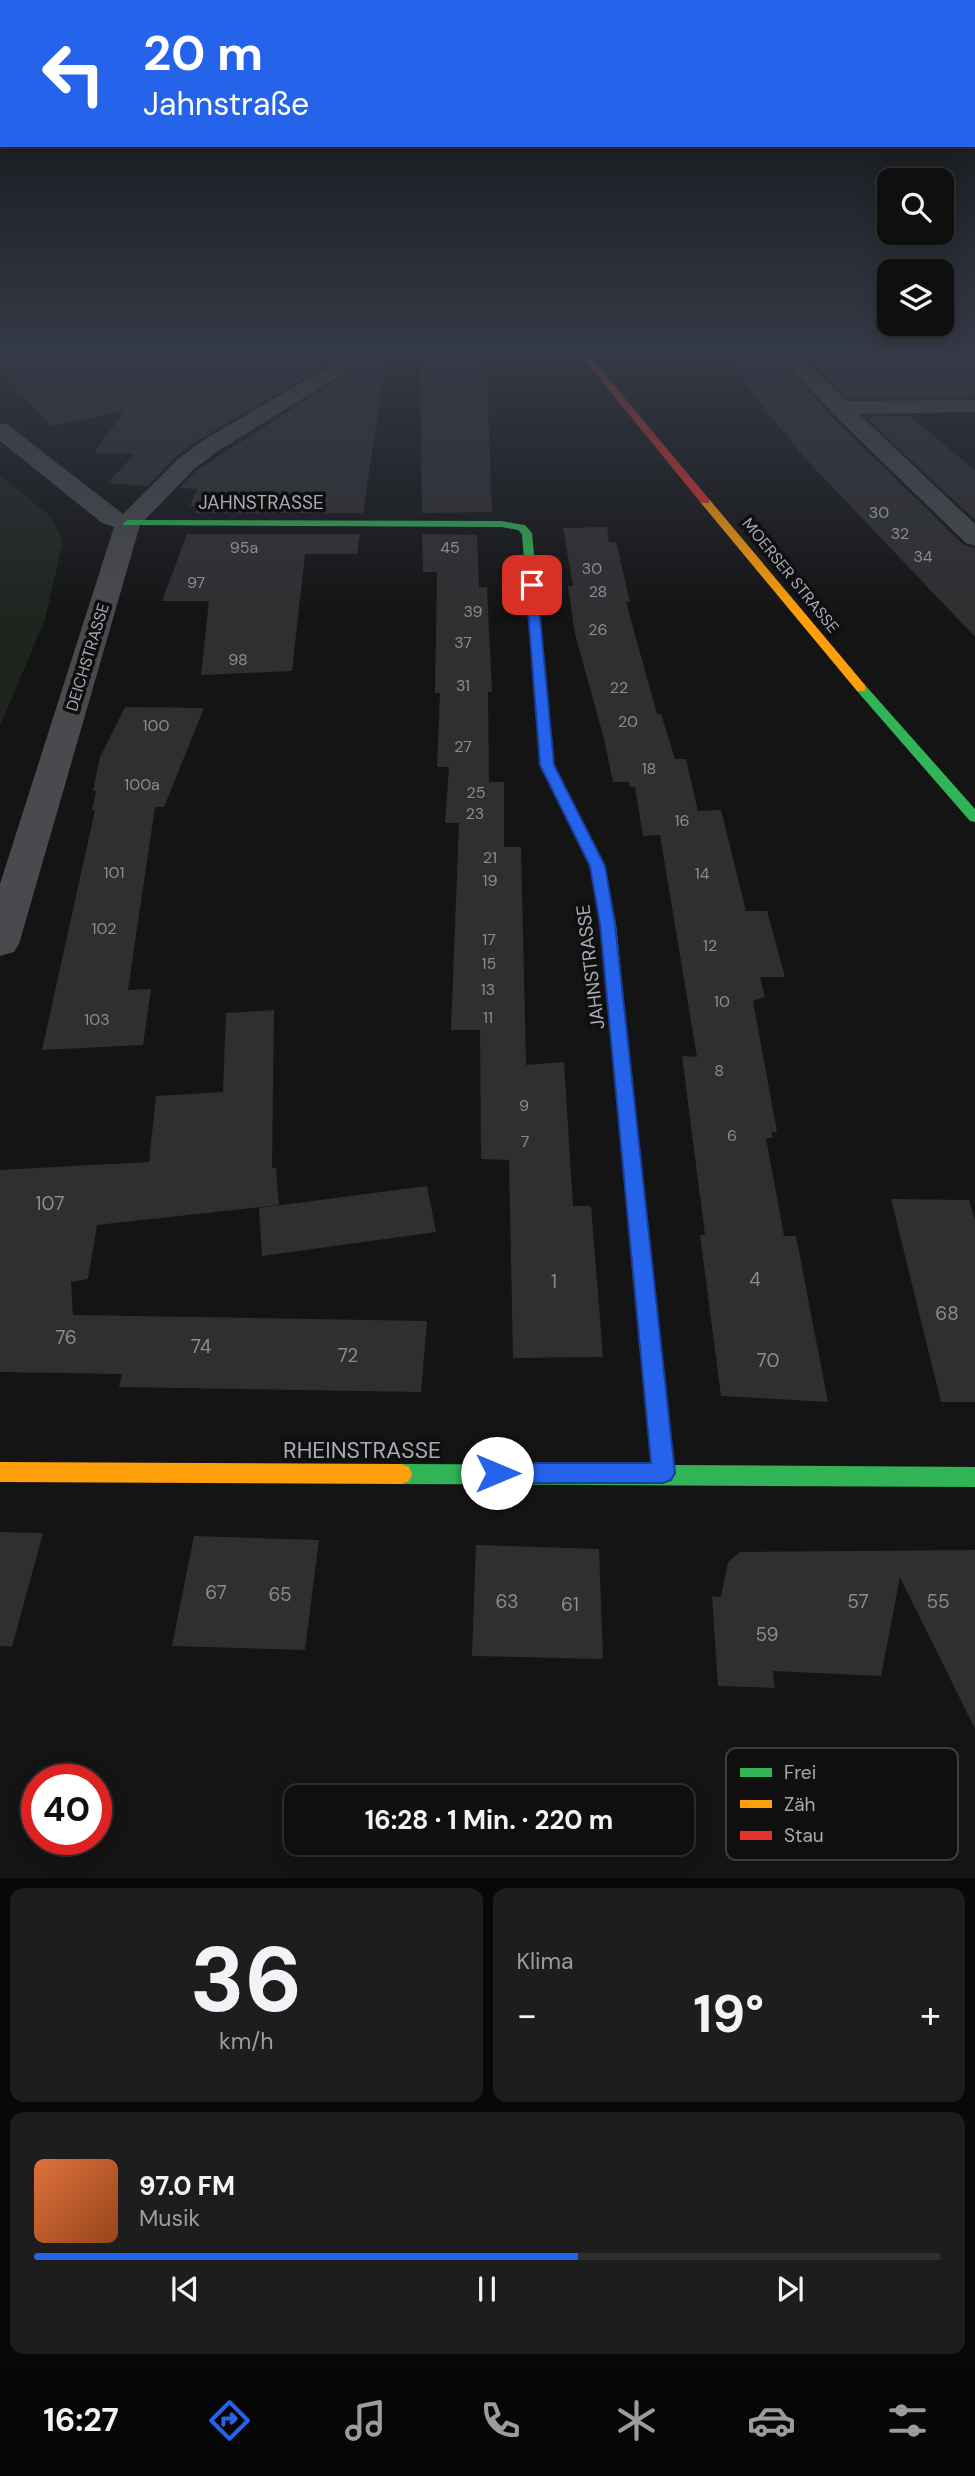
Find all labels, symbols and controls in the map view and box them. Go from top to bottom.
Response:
text: 20 m [143,21,263,85]
icon: left [28,28,119,119]
text: Jahnstraße [143,83,309,125]
map controls [877,168,954,336]
button: search [877,168,954,245]
button: layers [877,259,954,336]
street label: JAHNSTRASSE [198,490,324,515]
house number: 30 [869,502,889,523]
street label: MOERSER STRASSE [738,513,844,637]
house number: 32 [891,523,909,544]
house number: 95a [230,537,258,558]
house number: 45 [440,537,460,558]
house number: 34 [913,546,933,567]
pin [502,555,562,615]
house number: 30 [582,558,602,579]
icon: arrive [513,566,551,604]
house number: 97 [187,572,205,593]
house number: 28 [589,581,607,602]
street label: DEICHSTRASSE [61,601,114,714]
house number: 39 [463,601,483,622]
house number: 26 [588,619,608,640]
house number: 37 [454,632,472,653]
house number: 98 [228,649,248,670]
house number: 31 [456,675,470,696]
house number: 22 [610,677,628,698]
house number: 20 [618,711,638,732]
house number: 100 [143,715,169,736]
house number: 27 [454,736,472,757]
house number: 18 [642,758,656,779]
house number: 100a [124,774,160,795]
house number: 25 [467,782,485,803]
house number: 23 [466,803,484,824]
house number: 16 [674,810,690,831]
house number: 21 [483,847,497,868]
house number: 101 [104,862,124,883]
house number: 14 [695,863,710,884]
house number: 19 [482,870,498,891]
street label: JAHNSTRASSE [570,903,611,1031]
house number: 102 [92,918,117,939]
house number: 17 [482,929,496,950]
house number: 12 [703,935,717,956]
house number: 15 [482,953,496,974]
house number: 13 [481,979,495,1000]
house number: 10 [714,991,730,1012]
house number: 11 [483,1007,493,1028]
house number: 103 [84,1009,110,1030]
house number: 8 [714,1060,724,1081]
house number: 9 [519,1095,529,1116]
house number: 6 [727,1125,737,1146]
house number: 7 [521,1131,529,1152]
house number: 107 [36,1191,64,1216]
house number: 4 [749,1267,761,1292]
house number: 1 [551,1269,557,1294]
house number: 68 [935,1301,959,1326]
house number: 76 [55,1325,77,1350]
house number: 74 [191,1334,211,1359]
house number: 72 [338,1343,358,1368]
house number: 70 [757,1348,779,1373]
street label: RHEINSTRASSE [283,1435,441,1465]
position arrow [460,1436,534,1510]
house number: 67 [205,1580,227,1605]
house number: 65 [268,1582,292,1607]
house number: 63 [495,1589,519,1614]
house number: 57 [847,1589,869,1614]
house number: 55 [926,1589,950,1614]
house number: 61 [561,1592,579,1617]
house number: 59 [756,1622,778,1647]
legend [726,1748,958,1860]
text: Frei [784,1760,816,1785]
speed limit sign: 40 [21,1764,112,1855]
text: Zäh [784,1792,816,1817]
text: 16:28 · 1 Min. · 220 m [365,1803,613,1837]
text: Stau [784,1823,824,1848]
text: 36 [190,1921,303,2039]
text: Klima [517,1946,574,1976]
text: 19° [693,1980,764,2048]
text: − [517,1990,537,2040]
text: + [920,1990,941,2040]
text: km/h [219,2026,273,2056]
text: 97.0 FM [139,2169,235,2203]
text: Musik [139,2203,200,2233]
icon: previous [166,2270,204,2308]
icon: pause [468,2270,506,2308]
icon: next [771,2270,809,2308]
icon: directions [205,2396,254,2445]
icon: music [341,2396,390,2445]
icon: phone [476,2396,525,2445]
icon: climate [612,2396,661,2445]
icon: car [747,2396,796,2445]
icon: filters [883,2396,932,2445]
text: 16:27 [43,2399,119,2441]

